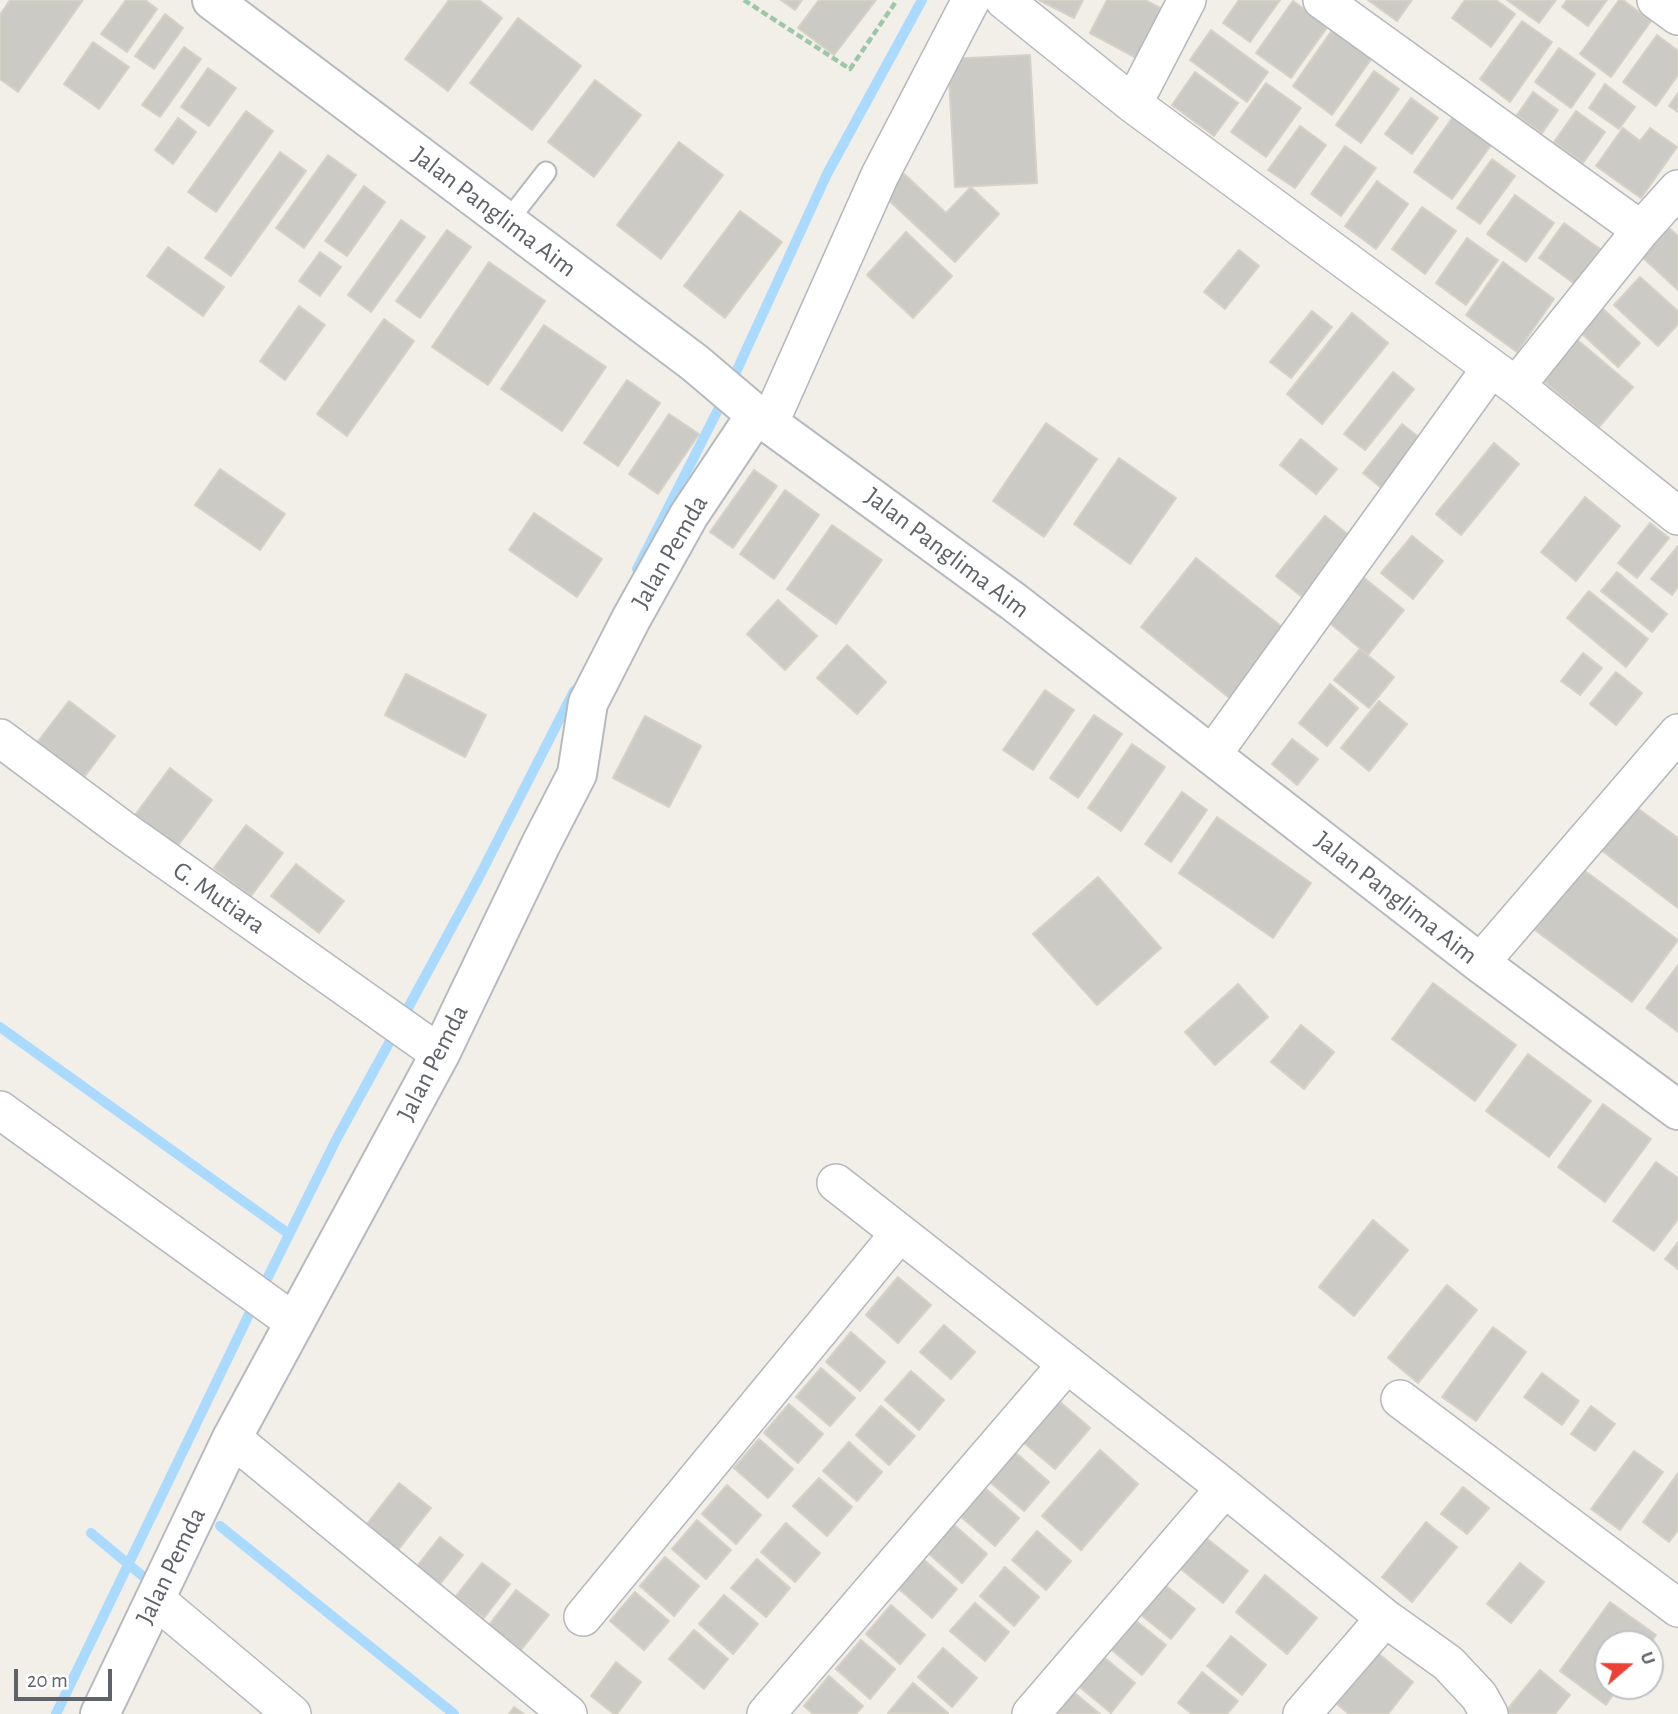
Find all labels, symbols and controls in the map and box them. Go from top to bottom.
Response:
street label: Jalan Panglima Aim [406,140,582,284]
street label: Jalan Panglima Aim [859,481,1035,625]
street label: Jalan Pemda [625,490,715,614]
street label: Jalan Panglima Aim [1308,825,1484,971]
street label: G. Mutiara [167,855,271,941]
street label: Jalan Pemda [390,1000,476,1126]
street label: Jalan Pemda [129,1502,213,1630]
north arrow [1594,1630,1664,1700]
text: U [1636,1649,1658,1667]
scale bar [18,1654,116,1698]
text: 20 m [27,1670,68,1691]

